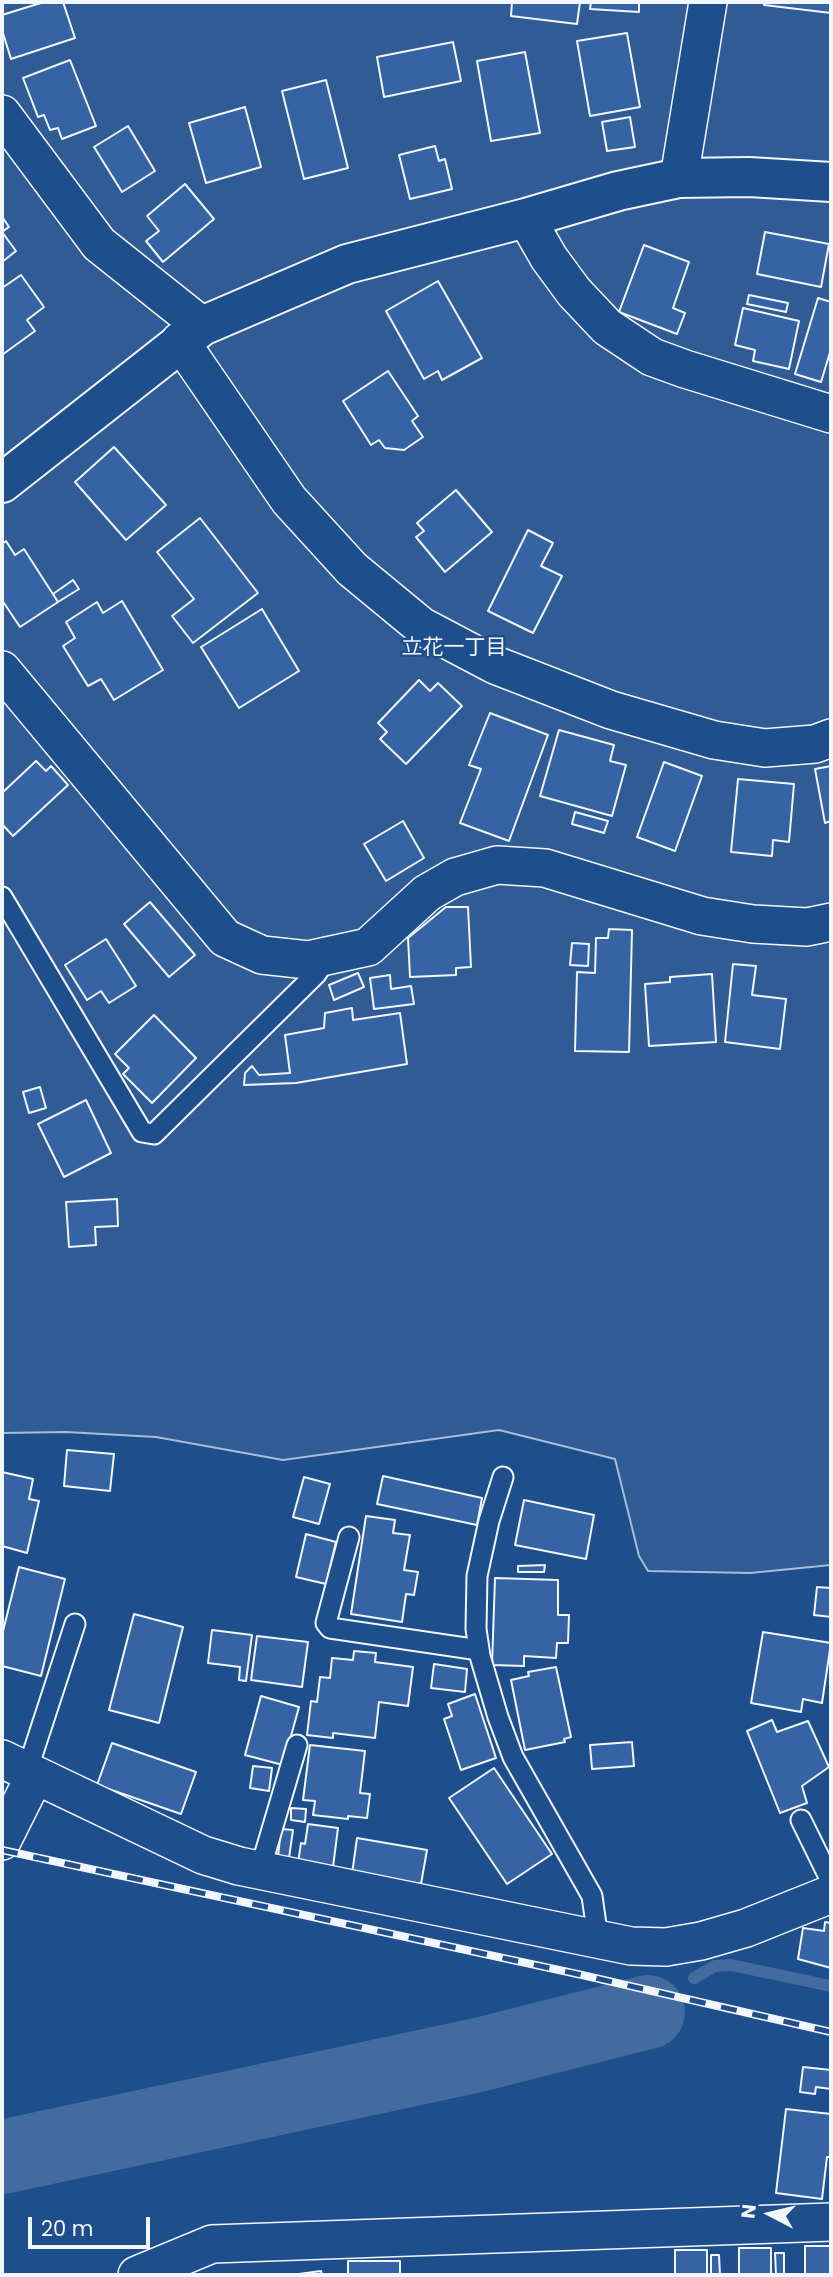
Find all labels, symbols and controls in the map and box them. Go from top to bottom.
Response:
district label: 立花一丁目 [402,636,506,662]
north arrow [735,2179,805,2249]
text: N [734,2203,763,2220]
scale bar [32,2204,154,2248]
text: 20 m [41,2214,94,2243]

